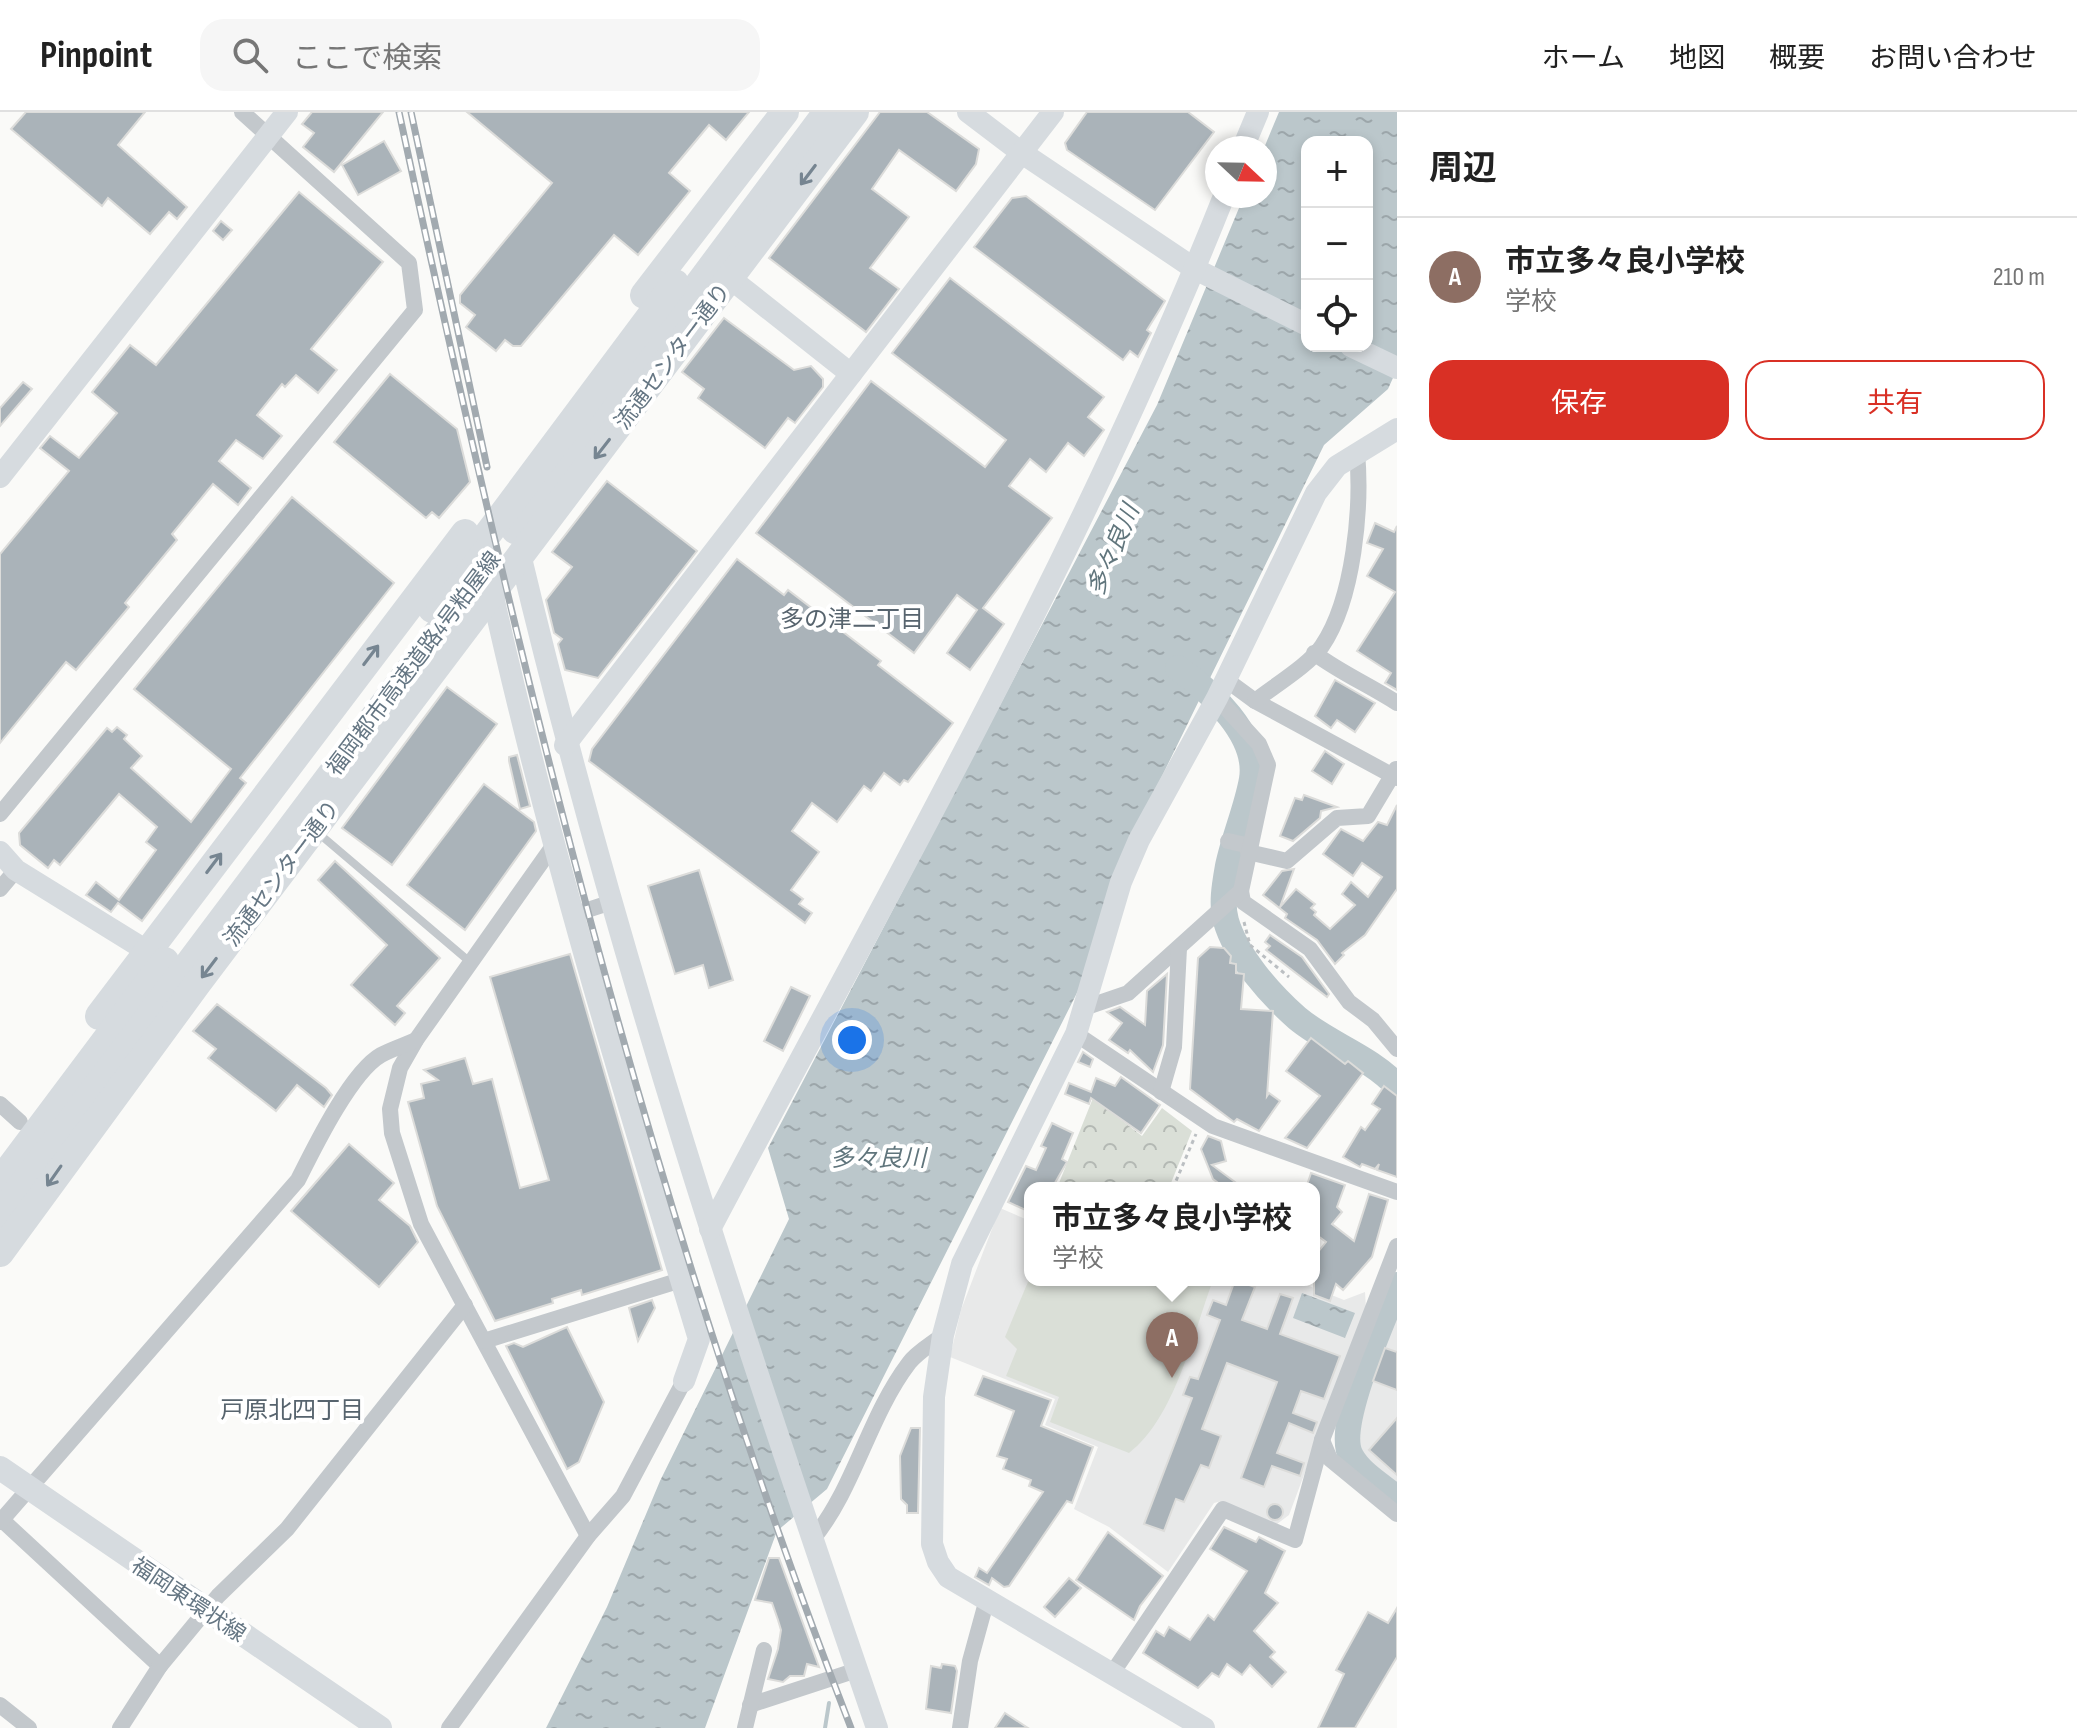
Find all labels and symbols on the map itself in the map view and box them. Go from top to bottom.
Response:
north arrow [1205,136,1277,208]
one-way arrow [800,163,817,185]
street label: 流通センター通り [609,278,737,435]
one-way arrow [593,438,610,459]
water label: 多々良川 [1081,498,1147,600]
street label: 福岡都市高速道路4号粕屋線 [321,547,507,781]
district label: 多の津二丁目 [780,605,924,634]
one-way arrow [363,645,380,666]
street label: 流通センター通り [218,795,346,952]
one-way arrow [206,852,223,874]
one-way arrow [201,957,218,978]
your location [832,1020,872,1060]
water label: 多々良川 [830,1144,929,1173]
one-way arrow [46,1165,62,1187]
pin: A [1146,1312,1198,1378]
district label: 戸原北四丁目 [220,1396,364,1425]
street label: 福岡東環状線 [126,1552,250,1648]

